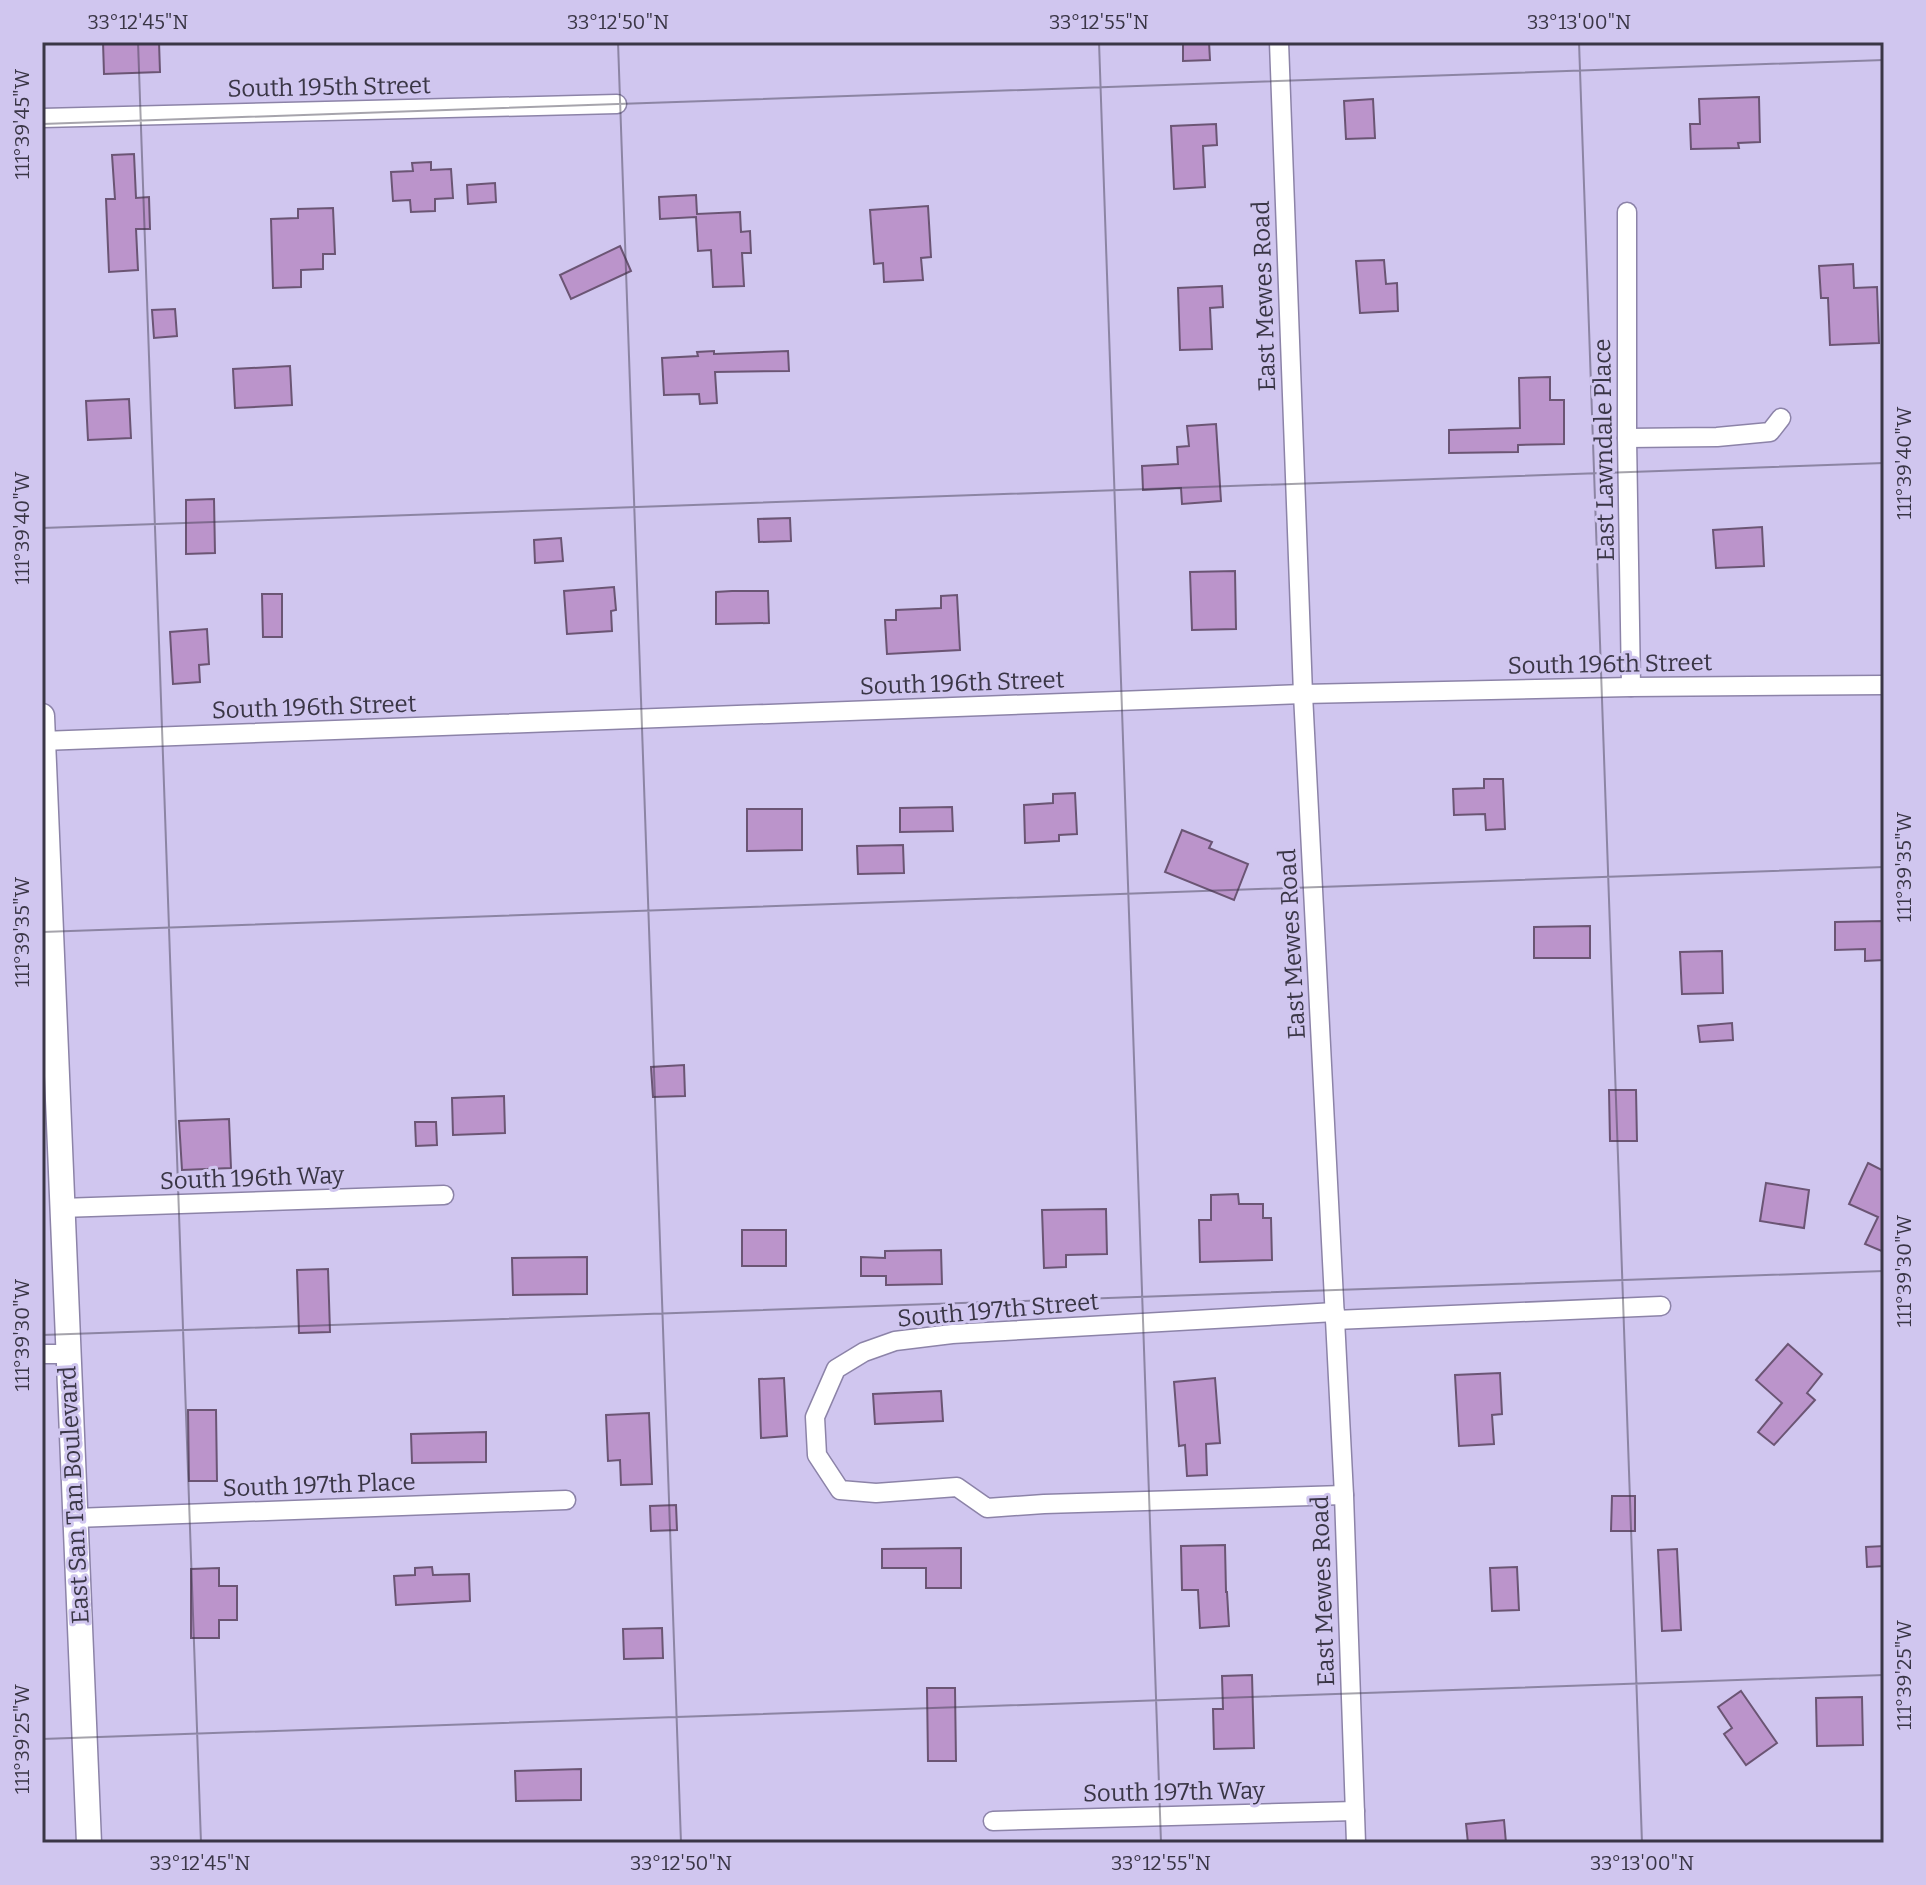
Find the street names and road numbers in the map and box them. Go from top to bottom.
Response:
street label: South 195th Street [227,71,431,103]
street label: East Mewes Road [1247,200,1281,392]
street label: East Lawndale Place [1588,338,1620,562]
street label: South 196th Street [1507,648,1713,680]
street label: South 196th Street [859,665,1065,701]
street label: South 196th Street [211,689,417,725]
street label: East Mewes Road [1273,848,1311,1040]
street label: South 196th Way [159,1161,345,1195]
street label: South 197th Street [896,1287,1100,1333]
street label: East San Tan Boulevard [53,1365,95,1625]
street label: South 197th Place [222,1468,416,1502]
street label: East Mewes Road [1306,1495,1340,1687]
street label: South 197th Way [1083,1776,1266,1808]

